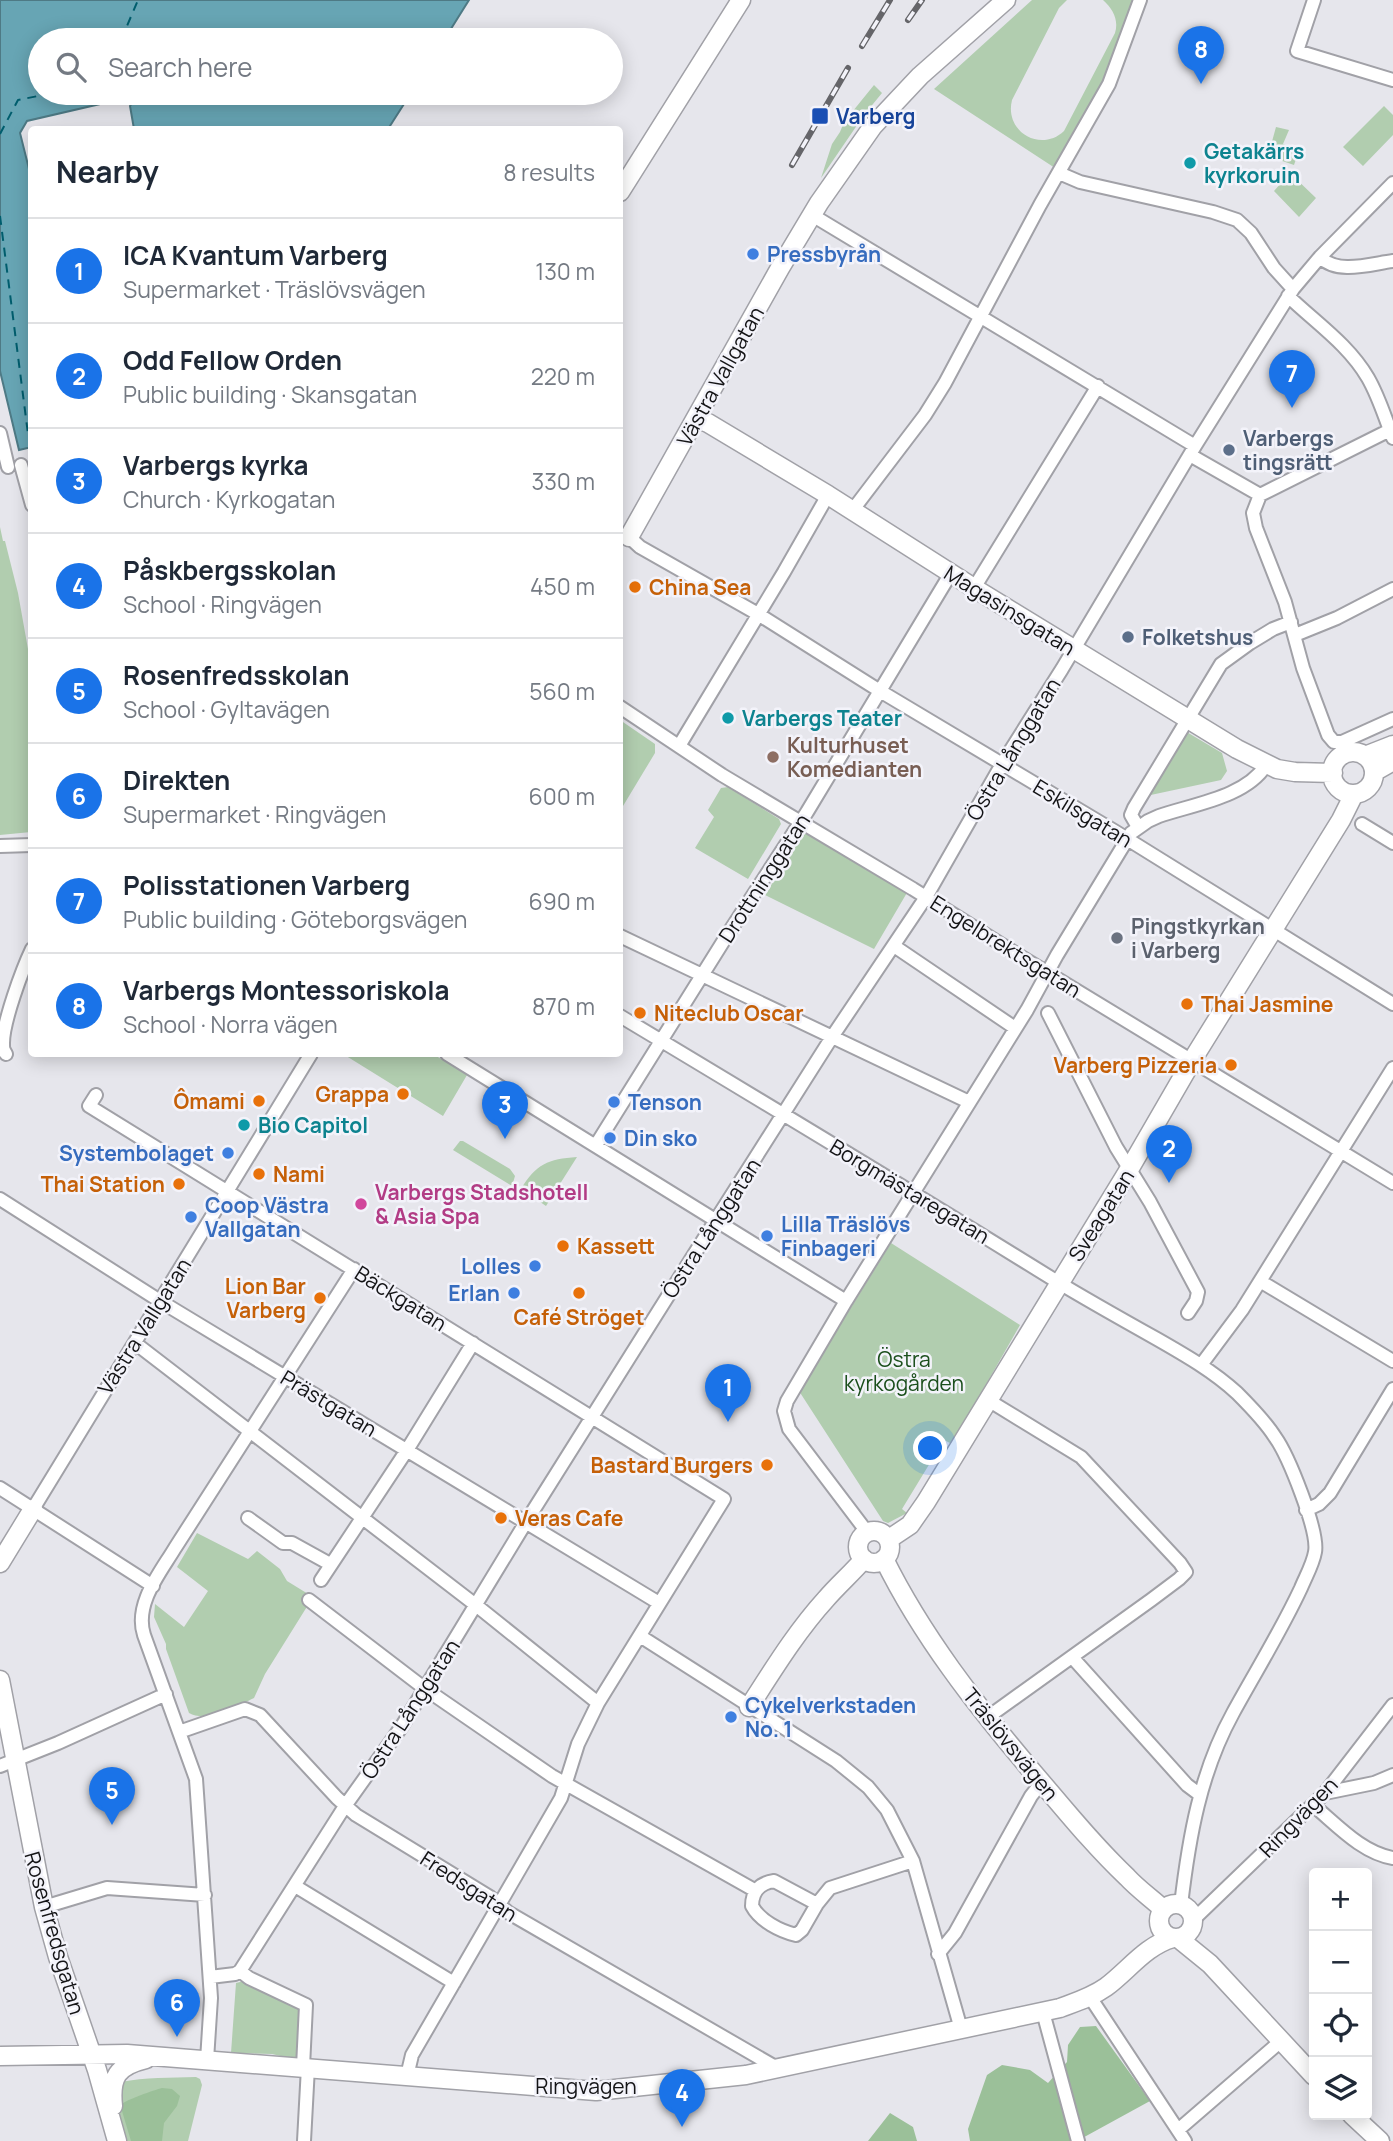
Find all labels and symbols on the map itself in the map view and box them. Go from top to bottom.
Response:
pin: 8 [1178,26,1224,84]
place label: Varberg [836,102,915,130]
marker: Varberg [810,106,830,126]
place label: Getakärrs kyrkoruin [1204,137,1304,189]
marker: Getakärrs kyrkoruin [1182,155,1198,171]
place label: Pressbyrån [767,240,881,268]
marker: Pressbyrån [745,246,761,262]
street label: Västra Vallgatan [670,301,770,451]
pin: 7 [1269,350,1315,408]
place label: Varbergs tingsrätt [1243,424,1334,476]
marker: Varbergs tingsrätt [1221,442,1237,458]
street label: Magasinsgatan [939,559,1081,661]
place label: China Sea [649,573,751,601]
marker: China Sea [627,579,643,595]
place label: Folketshus [1142,623,1253,651]
marker: Folketshus [1120,629,1136,645]
street label: Östra Långgatan [959,673,1067,825]
place label: Varbergs Teater [742,704,902,732]
marker: Varbergs Teater [720,710,736,726]
place label: Kulturhuset Komedianten [787,731,922,783]
marker: Kulturhuset Komedianten [765,749,781,765]
street label: Eskilsgatan [1028,772,1138,854]
street label: Drottninggatan [712,808,816,948]
street label: Engelbrektsgatan [925,888,1087,1004]
place label: Pingstkyrkan i Varberg [1131,912,1265,964]
marker: Pingstkyrkan i Varberg [1109,930,1125,946]
place label: Thai Jasmine [1201,990,1333,1018]
marker: Thai Jasmine [1179,996,1195,1012]
place label: Niteclub Oscar [654,999,804,1027]
marker: Niteclub Oscar [632,1005,648,1021]
place label: Varberg Pizzeria [1053,1051,1217,1079]
marker: Varberg Pizzeria [1223,1057,1239,1073]
place label: Grappa [315,1080,389,1108]
pin: 3 [482,1081,528,1139]
marker: Grappa [395,1086,411,1102]
place label: Ômami [174,1087,245,1115]
place label: Tenson [628,1088,702,1116]
marker: Ômami [251,1093,267,1109]
marker: Tenson [606,1094,622,1110]
place label: Bio Capitol [258,1111,368,1139]
marker: Bio Capitol [236,1117,252,1133]
place label: Din sko [624,1124,697,1152]
pin: 2 [1146,1125,1192,1183]
marker: Din sko [602,1130,618,1146]
street label: Borgmästaregatan [825,1132,995,1250]
place label: Systembolaget [59,1139,214,1167]
marker: Systembolaget [220,1145,236,1161]
street label: Östra Långgatan [655,1153,767,1303]
place label: Nami [273,1160,325,1188]
street label: Sveagatan [1062,1164,1140,1266]
marker: Nami [251,1166,267,1182]
place label: Thai Station [41,1170,165,1198]
marker: Thai Station [171,1176,187,1192]
place label: Varbergs Stadshotell & Asia Spa [375,1178,588,1230]
place label: Coop Västra Vallgatan [205,1191,329,1243]
marker: Varbergs Stadshotell & Asia Spa [353,1196,369,1212]
marker: Coop Västra Vallgatan [183,1209,199,1225]
place label: Lilla Träslövs Finbageri [781,1210,910,1262]
marker: Lilla Träslövs Finbageri [759,1228,775,1244]
place label: Kassett [577,1232,655,1260]
marker: Kassett [555,1238,571,1254]
place label: Lolles [461,1252,521,1280]
street label: Västra Vallgatan [91,1253,197,1399]
marker: Lolles [527,1258,543,1274]
street label: Bäckgatan [350,1259,452,1337]
place label: Lion Bar Varberg [225,1272,306,1324]
place label: Erlan [448,1279,500,1307]
marker: Erlan [506,1285,522,1301]
marker: Café Ströget [571,1285,587,1301]
marker: Lion Bar Varberg [312,1290,328,1306]
place label: Café Ströget [513,1303,645,1331]
park label: Östra kyrkogården [844,1345,964,1397]
street label: Prästgatan [276,1363,382,1443]
pin: 1 [705,1364,751,1422]
your location [913,1431,947,1465]
place label: Bastard Burgers [591,1451,753,1479]
marker: Bastard Burgers [759,1457,775,1473]
place label: Veras Cafe [515,1504,623,1532]
marker: Veras Cafe [493,1510,509,1526]
street label: Östra Långgatan [354,1634,466,1784]
street label: Träslövsvägen [957,1682,1065,1806]
place label: Cykelverkstaden No. 1 [745,1691,916,1743]
marker: Cykelverkstaden No. 1 [723,1709,739,1725]
pin: 5 [89,1767,135,1825]
street label: Ringvägen [1253,1771,1343,1863]
street label: Fredsgatan [415,1844,523,1928]
street label: Rosenfredsgatan [18,1848,92,2018]
pin: 6 [154,1979,200,2037]
pin: 4 [659,2069,705,2127]
street label: Ringvägen [535,2072,637,2100]

